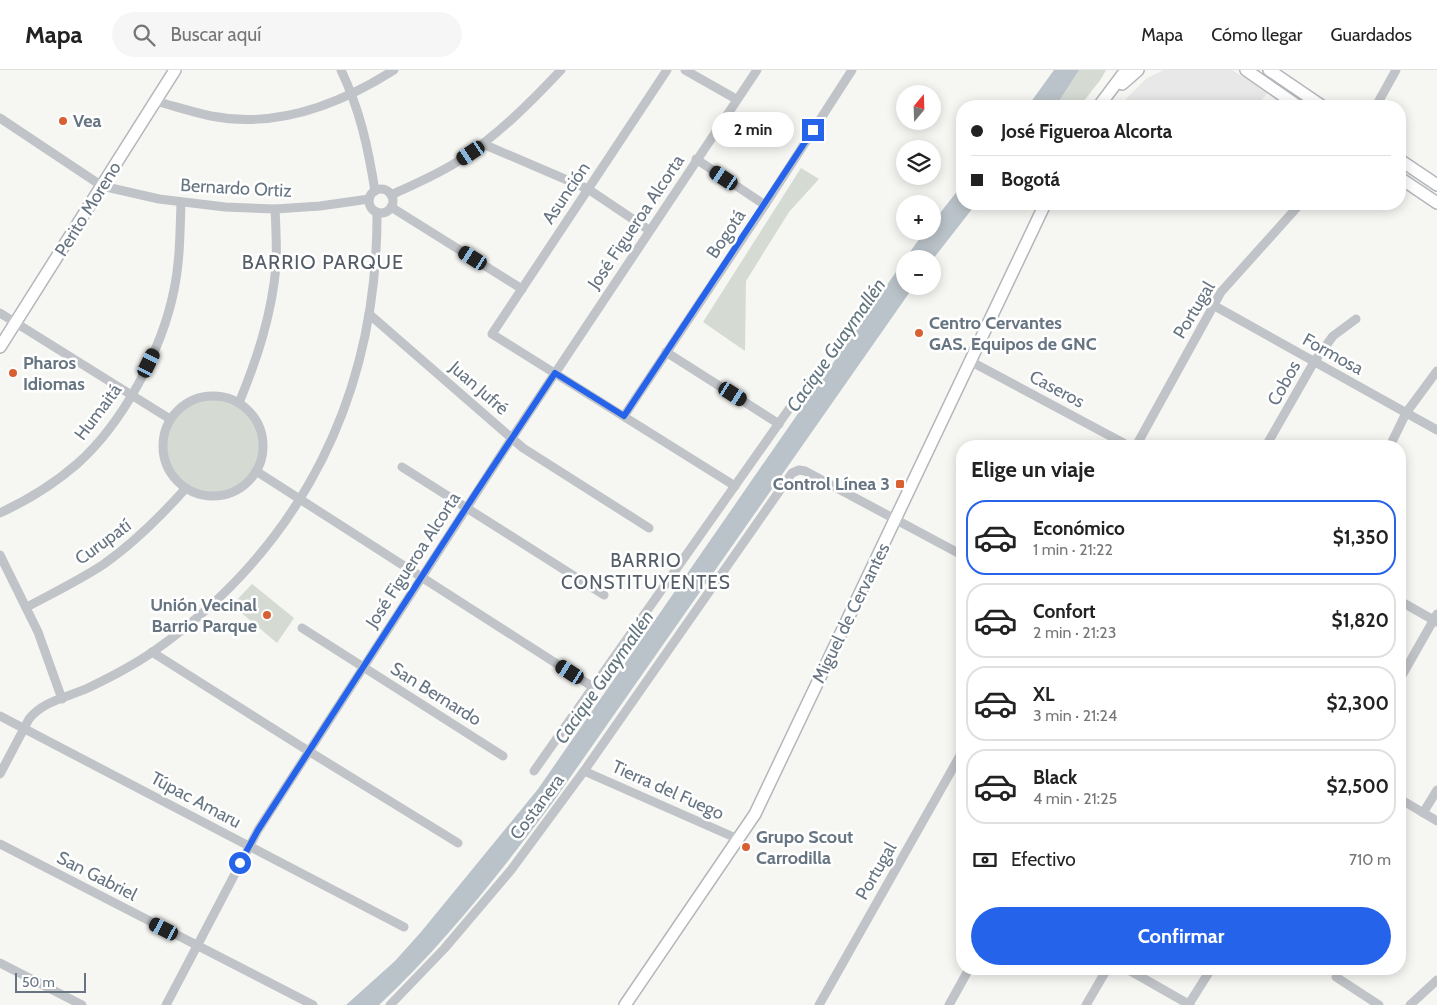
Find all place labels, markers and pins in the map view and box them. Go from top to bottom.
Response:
place label: Vea [73,110,101,132]
marker: Vea [57,115,69,127]
place label: Centro Cervantes GAS. Equipos de GNC [929,312,1097,355]
marker: Centro Cervantes GAS. Equipos de GNC [913,327,925,339]
place label: Pharos Idiomas [23,352,85,395]
marker: Pharos Idiomas [7,367,19,379]
place label: Control Línea 3 [773,473,890,495]
marker: Control Línea 3 [894,478,906,490]
place label: Unión Vecinal Barrio Parque [150,594,257,637]
marker: Unión Vecinal Barrio Parque [261,609,273,621]
place label: Grupo Scout Carrodilla [756,826,853,869]
marker: Grupo Scout Carrodilla [740,841,752,853]

